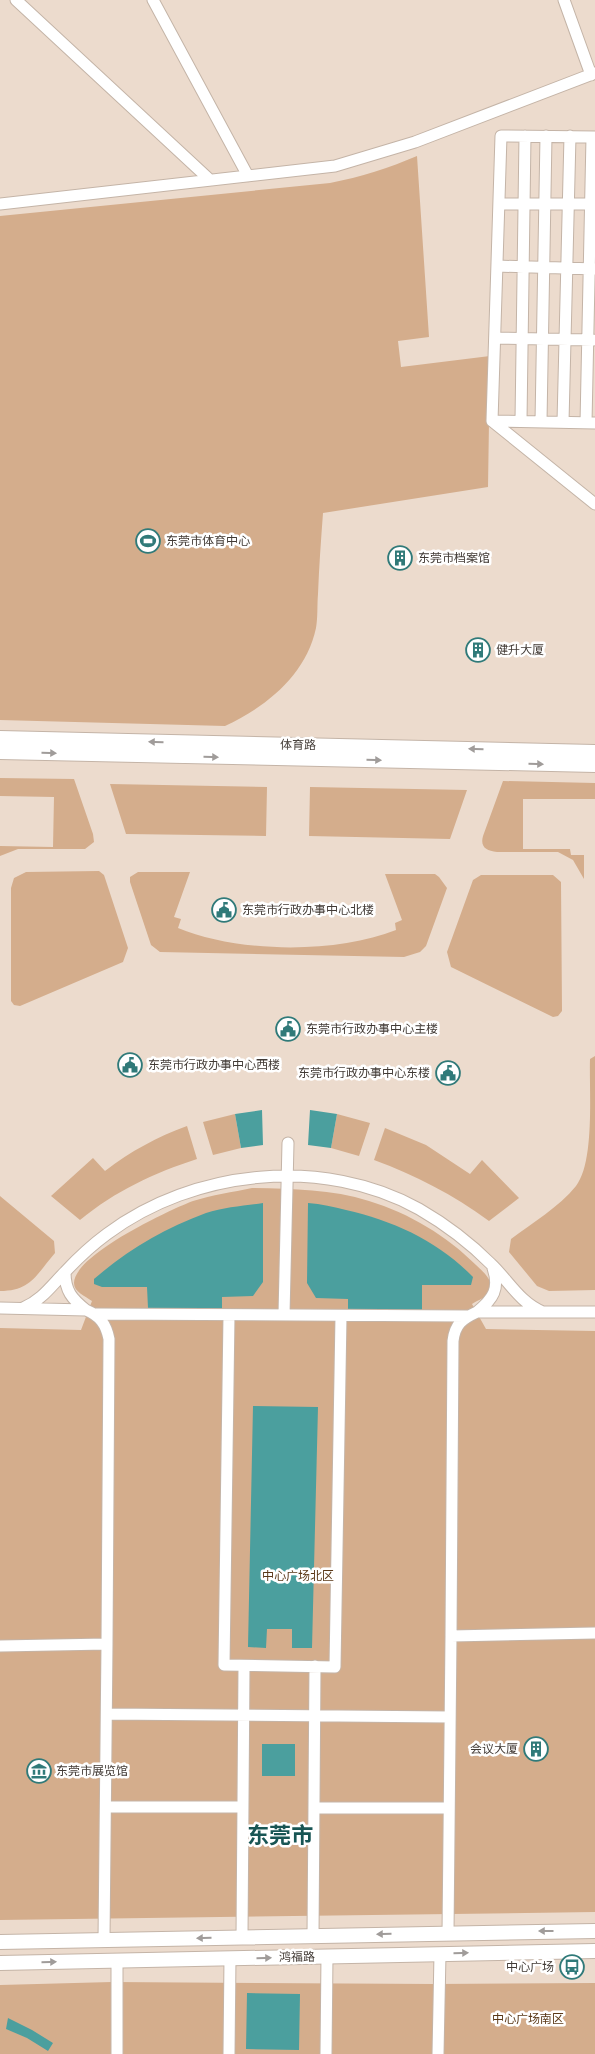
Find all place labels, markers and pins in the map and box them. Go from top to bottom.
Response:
sports icon: 东莞市体育中心 [135,528,161,554]
place label: 东莞市体育中心 [166,533,250,548]
building icon: 东莞市档案馆 [387,545,413,571]
place label: 东莞市档案馆 [418,550,490,565]
building icon: 健升大厦 [465,637,491,663]
place label: 健升大厦 [496,642,544,657]
public building icon: 东莞市行政办事中心北楼 [211,897,237,923]
place label: 东莞市行政办事中心北楼 [242,902,374,917]
public building icon: 东莞市行政办事中心主楼 [275,1016,301,1042]
place label: 东莞市行政办事中心主楼 [306,1021,438,1036]
public building icon: 东莞市行政办事中心西楼 [117,1052,143,1078]
place label: 东莞市行政办事中心西楼 [148,1057,280,1072]
public building icon: 东莞市行政办事中心东楼 [435,1060,461,1086]
place label: 东莞市行政办事中心东楼 [298,1065,430,1080]
building icon: 会议大厦 [523,1736,549,1762]
place label: 会议大厦 [470,1741,518,1756]
museum icon: 东莞市展览馆 [26,1758,52,1784]
place label: 东莞市展览馆 [56,1763,128,1778]
bus stop icon: 中心广场 [559,1954,585,1980]
place label: 中心广场 [506,1959,554,1974]

